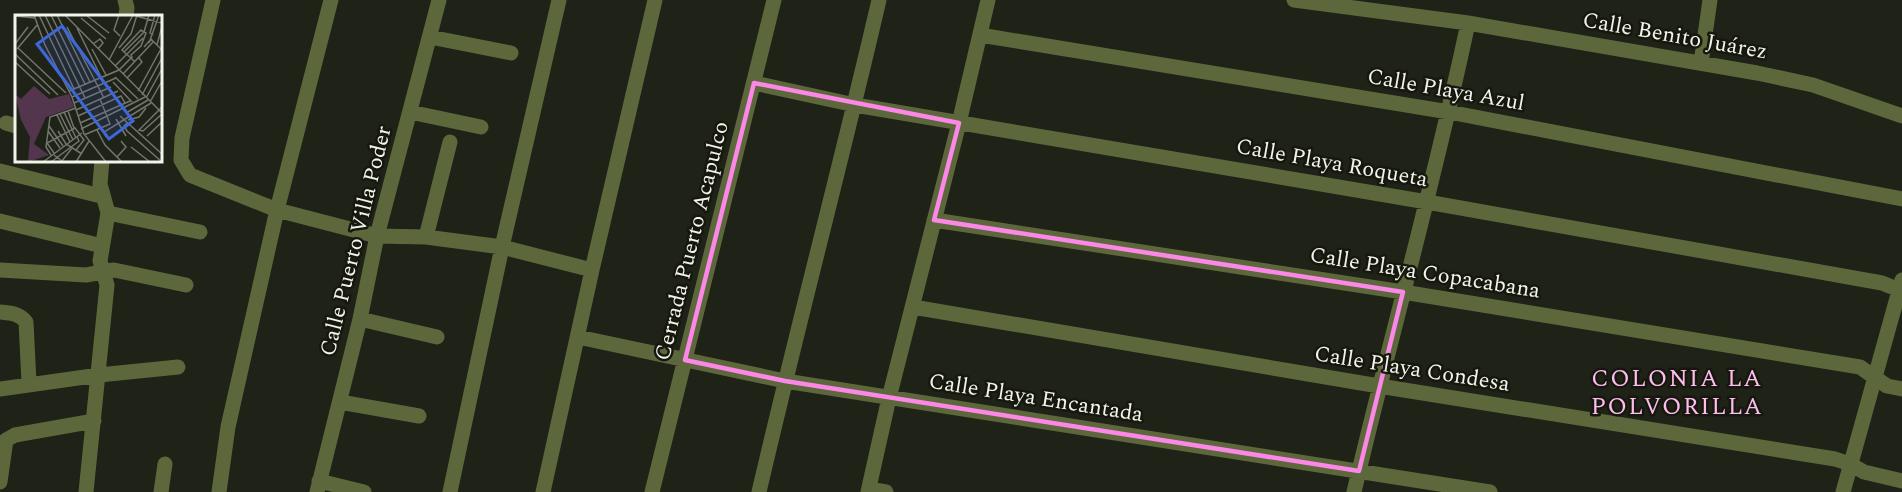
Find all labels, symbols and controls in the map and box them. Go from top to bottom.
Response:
street label: Calle Benito Juárez [1580,3,1770,69]
inset map [15,15,162,162]
street label: Calle Playa Azul [1365,60,1527,120]
street label: Cerrada Puerto Acapulco [646,118,738,364]
street label: Calle Puerto Villa Poder [311,122,401,360]
street label: Calle Playa Roqueta [1234,130,1431,196]
street label: Calle Playa Copacabana [1307,239,1543,308]
street label: Calle Playa Condesa [1312,337,1512,401]
district label: COLONIA LA POLVORILLA [1591,361,1763,425]
street label: Calle Playa Encantada [926,365,1146,431]

